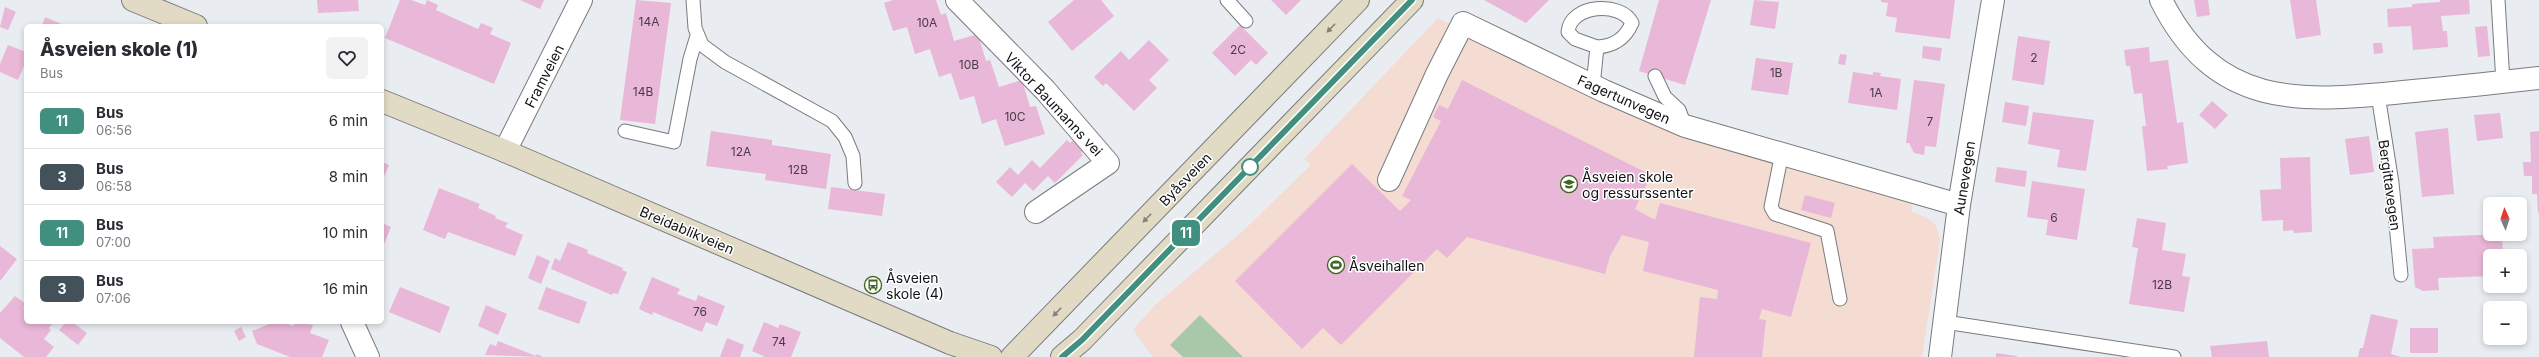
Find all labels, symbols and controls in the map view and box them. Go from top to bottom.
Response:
house number: 14A [639,14,659,29]
house number: 10A [917,15,937,30]
one-way arrow [1326,23,1335,33]
button: heart [326,37,368,79]
text: Åsveien skole (1) [40,38,198,61]
street label: Framveien [521,42,567,110]
house number: 2C [1230,42,1246,57]
street label: Viktor Baumanns vei [1002,49,1106,159]
house number: 2 [2030,50,2038,65]
house number: 10B [959,57,979,72]
text: Bus [40,65,63,81]
house number: 1B [1770,65,1783,80]
street label: Fagertunvegen [1575,71,1673,127]
house number: 14B [633,84,653,99]
house number: 1A [1869,85,1883,100]
text: Bus [96,103,124,122]
house number: 10C [1004,109,1026,124]
text: 6 min [329,111,368,130]
text: 11 [56,112,68,129]
house number: 7 [1927,114,1934,129]
text: 06:56 [96,122,132,138]
street label: Bergittavegen [2375,138,2405,232]
street label: Aunevegen [1950,140,1978,216]
house number: 12A [731,144,751,159]
street label: Byåsveien [1155,149,1215,209]
unlabelled marker [1241,158,1259,176]
text: Bus [96,159,124,178]
house number: 12B [788,162,808,177]
text: 8 min [329,167,368,186]
place label: Åsveien skole og ressurssenter [1582,167,1694,201]
text: 3 [57,168,67,185]
school or university icon: Åsveien skole og ressurssenter [1559,174,1579,194]
text: 06:58 [96,178,132,194]
north arrow [2483,197,2527,241]
map controls [2483,197,2527,345]
street label: Breidablikveien [637,202,737,258]
house number: 6 [2050,210,2058,225]
one-way arrow [1142,213,1152,223]
text: Bus [96,215,124,234]
line badge: 11 [1168,220,1204,246]
text: 10 min [323,223,368,242]
text: 11 [56,224,68,241]
text: 11 [1180,224,1192,241]
text: 07:00 [96,234,131,250]
button: + [2483,249,2527,293]
sports icon: Åsveihallen [1326,255,1346,275]
place label: Åsveihallen [1349,256,1425,274]
place label: Åsveien skole (4) [886,268,944,302]
text: Bus [96,271,124,290]
bus stop icon: Åsveien skole (4) [863,275,883,295]
house number: 12B [2152,277,2172,292]
text: 16 min [323,279,368,298]
text: 3 [57,280,67,297]
text: 07:06 [96,290,131,306]
button: − [2483,301,2527,345]
house number: 76 [693,304,707,319]
one-way arrow [1052,307,1062,317]
house number: 74 [772,334,786,349]

